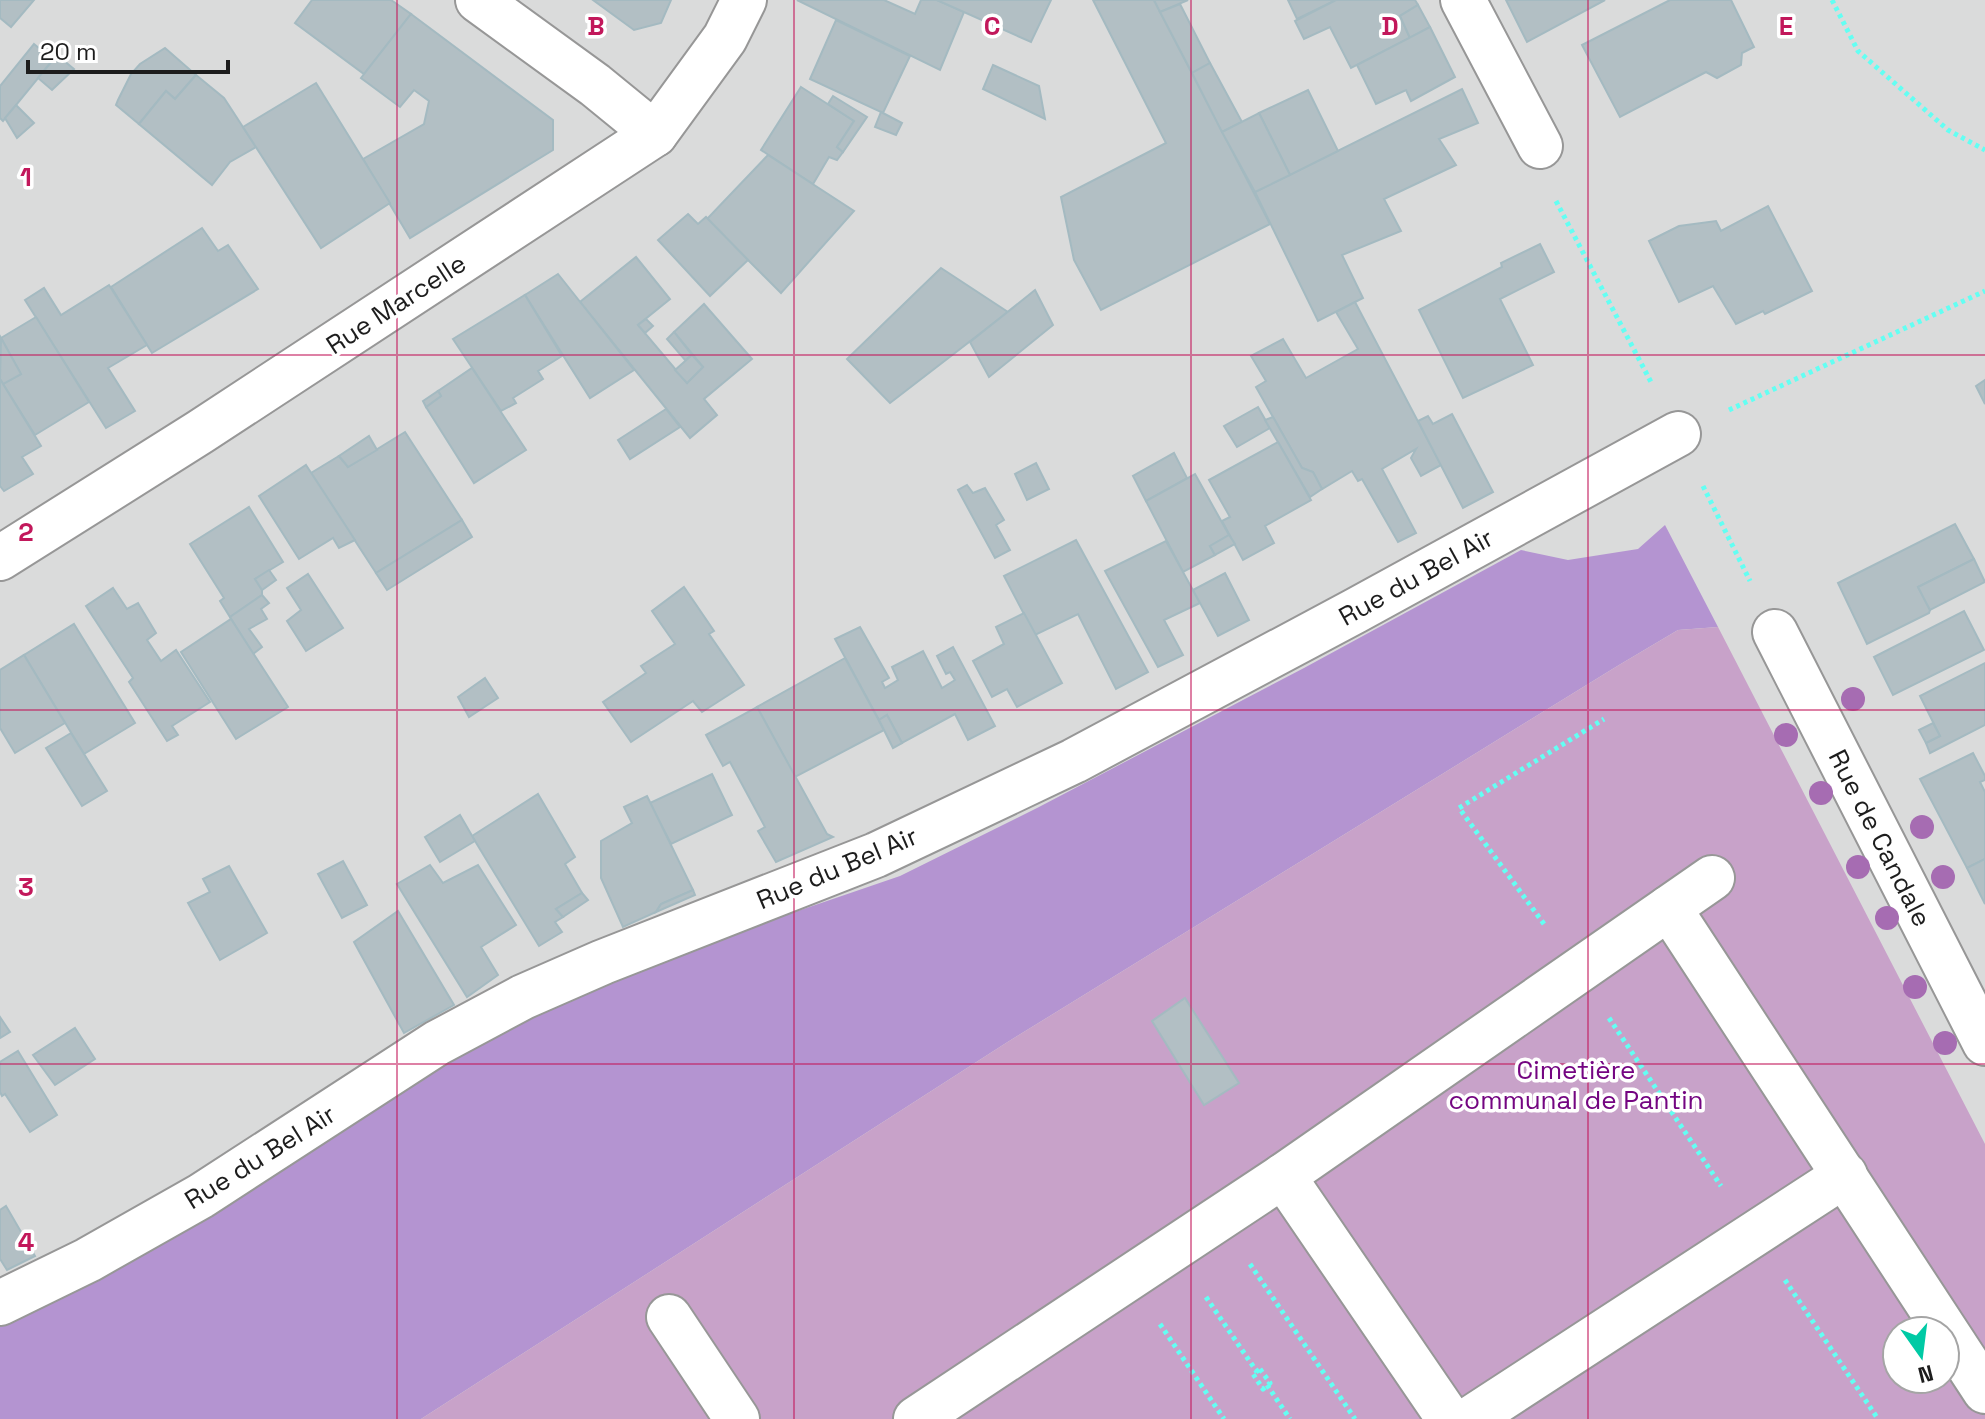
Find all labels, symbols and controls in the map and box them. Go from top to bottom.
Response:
text: B [587,9,605,43]
text: C [984,9,1000,43]
text: D [1381,9,1399,43]
text: E [1779,9,1793,43]
scale bar [28,24,228,74]
text: 20 m [40,36,97,67]
text: 1 [20,160,32,194]
street label: Rue Marcelle [320,246,472,362]
text: 2 [18,515,34,549]
street label: Rue du Bel Air [1333,521,1499,633]
street label: Rue de Candale [1821,744,1939,932]
street label: Rue du Bel Air [751,819,923,917]
text: 3 [18,870,34,904]
park label: Cimetière communal de Pantin [1449,1053,1703,1117]
street label: Rue du Bel Air [178,1097,342,1217]
text: 4 [18,1225,34,1259]
north arrow [1881,1315,1961,1395]
text: N [1915,1359,1936,1390]

